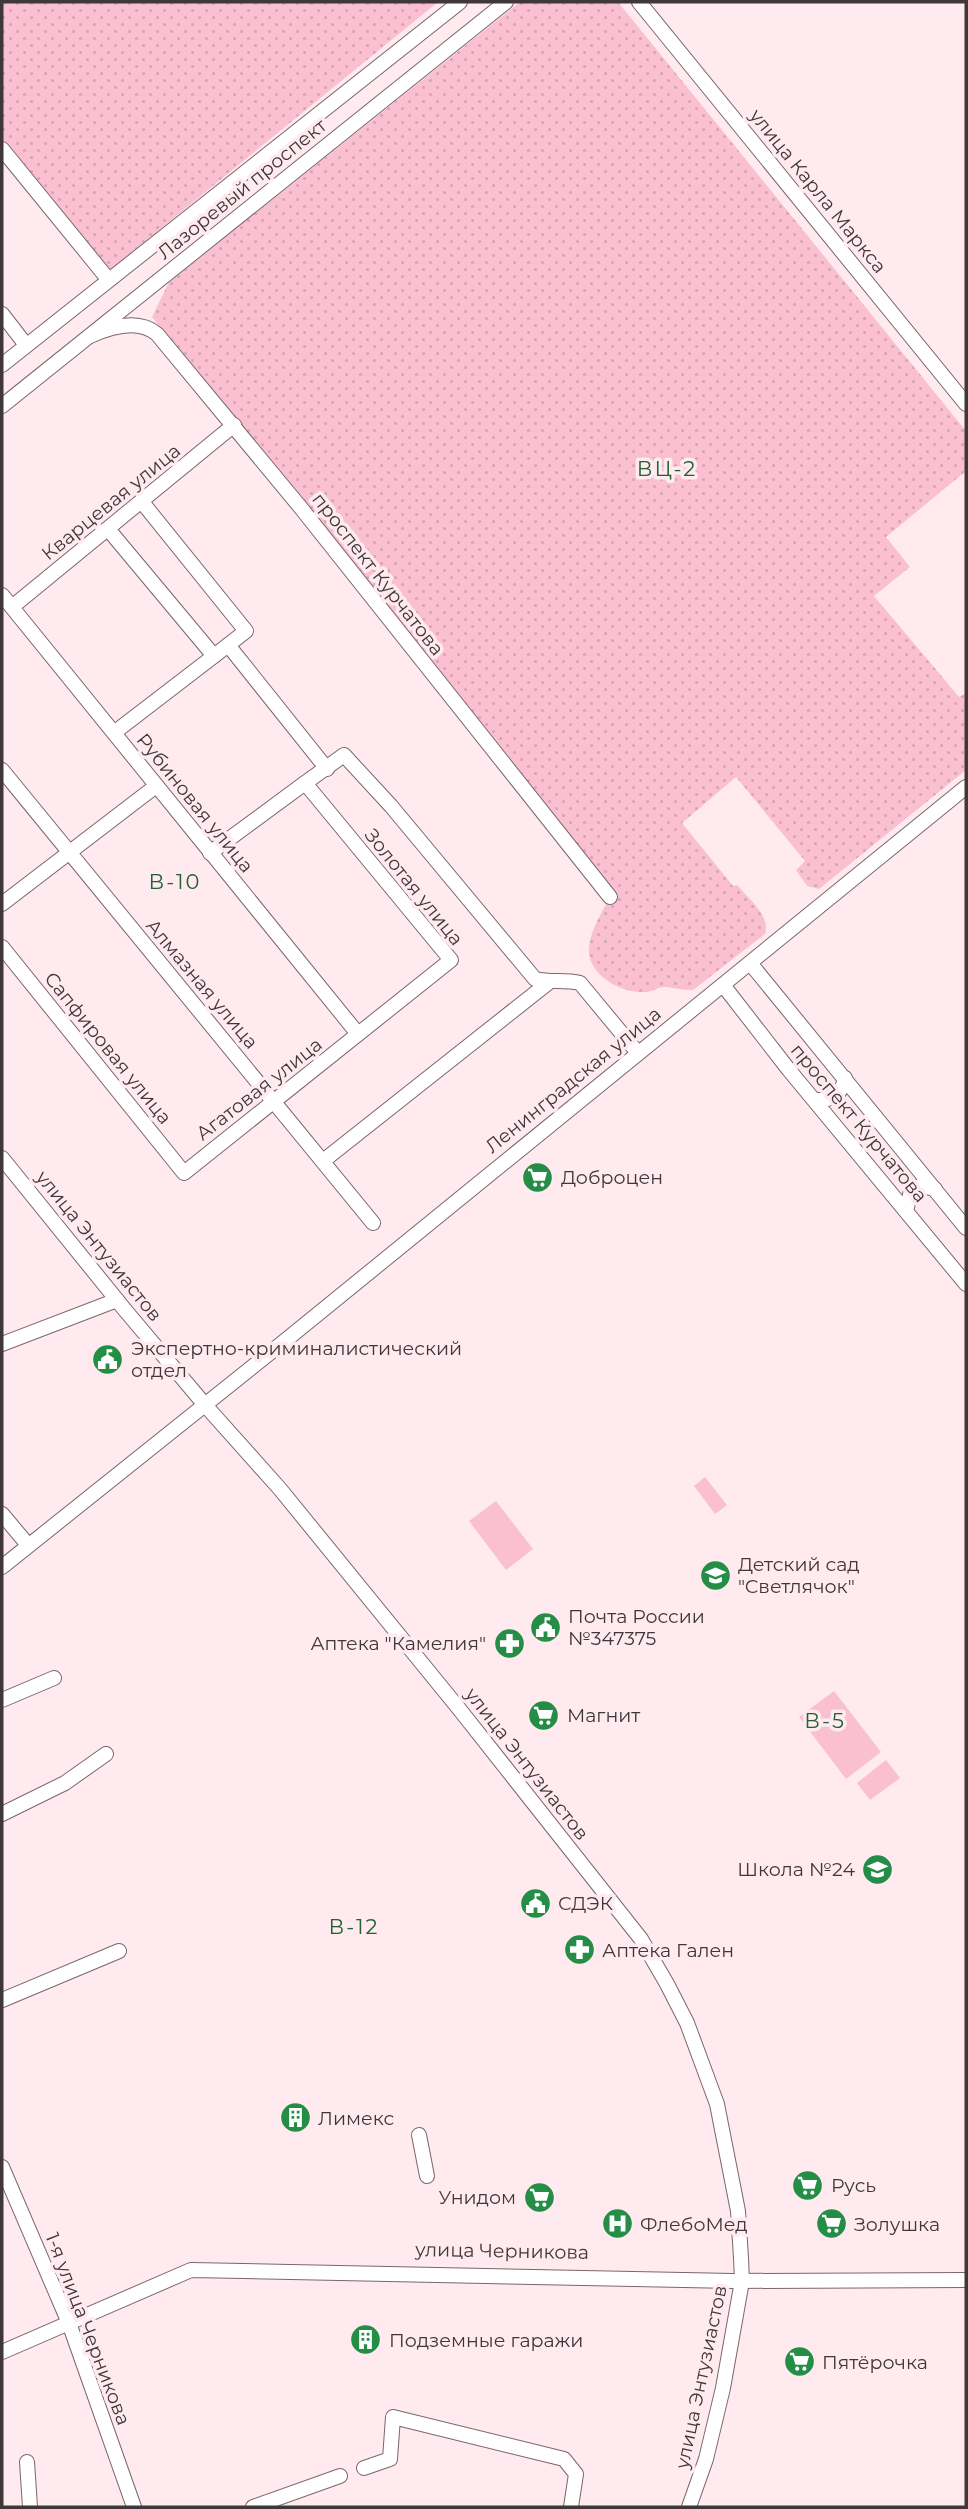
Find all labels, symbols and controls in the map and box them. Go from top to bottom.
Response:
street label: улица Карла Маркса [744,104,891,278]
street label: Лазоревый проспект [153,114,331,264]
street label: Кварцевая улица [37,439,185,565]
district label: ВЦ-2 [637,456,697,481]
street label: проспект Курчатова [307,488,449,660]
street label: Рубиновая улица [132,729,258,877]
street label: Золотая улица [360,824,468,950]
district label: В-10 [149,869,201,894]
street label: Алмазная улица [141,915,263,1053]
street label: Сапфировая улица [40,967,176,1129]
street label: Ленинградская улица [481,1002,665,1158]
street label: Агатовая улица [192,1033,326,1145]
street label: проспект Курчатова [786,1039,932,1207]
supermarket icon: Доброцен [521,1160,555,1194]
street label: улица Энтузиастов [31,1165,167,1326]
place label: Доброцен [561,1166,663,1189]
place label: Экспертно-криминалистический отдел [131,1337,462,1382]
public building icon: Экспертно-криминалистический отдел [91,1342,125,1376]
place label: Детский сад "Светлячок" [738,1553,860,1598]
school or university icon: Детский сад "Светлячок" [698,1558,732,1592]
place label: Почта России №347375 [568,1605,705,1650]
public building icon: Почта России №347375 [528,1610,562,1644]
pharmacy icon: Аптека "Камелия" [492,1626,526,1660]
place label: Аптека "Камелия" [310,1632,486,1655]
street label: улица Энтузиастов [460,1682,594,1845]
supermarket icon: Магнит [527,1698,561,1732]
place label: Магнит [567,1704,640,1727]
district label: В-5 [804,1708,846,1733]
school or university icon: Школа №24 [861,1852,895,1886]
place label: Школа №24 [737,1858,855,1881]
public building icon: СДЭК [518,1886,552,1920]
place label: СДЭК [558,1892,613,1915]
district label: В-12 [329,1914,379,1939]
pharmacy icon: Аптека Гален [562,1933,596,1967]
place label: Аптека Гален [602,1939,734,1962]
building icon: Лимекс [278,2101,312,2135]
place label: Лимекс [318,2107,394,2130]
supermarket icon: Русь [791,2168,825,2202]
place label: Русь [831,2174,876,2197]
supermarket icon: Унидом [522,2180,556,2214]
place label: Унидом [438,2186,516,2209]
hospital icon: ФлебоМед [600,2207,634,2241]
supermarket icon: Золушка [814,2207,848,2241]
place label: ФлебоМед [640,2213,748,2236]
place label: Золушка [854,2213,940,2236]
street label: 1-я улица Черникова [41,2230,135,2428]
street label: улица Черникова [414,2238,589,2264]
street label: улица Энтузиастов [670,2283,732,2472]
building icon: Подземные гаражи [349,2323,383,2357]
place label: Подземные гаражи [389,2329,583,2352]
supermarket icon: Пятёрочка [782,2345,816,2379]
place label: Пятёрочка [822,2351,928,2374]

